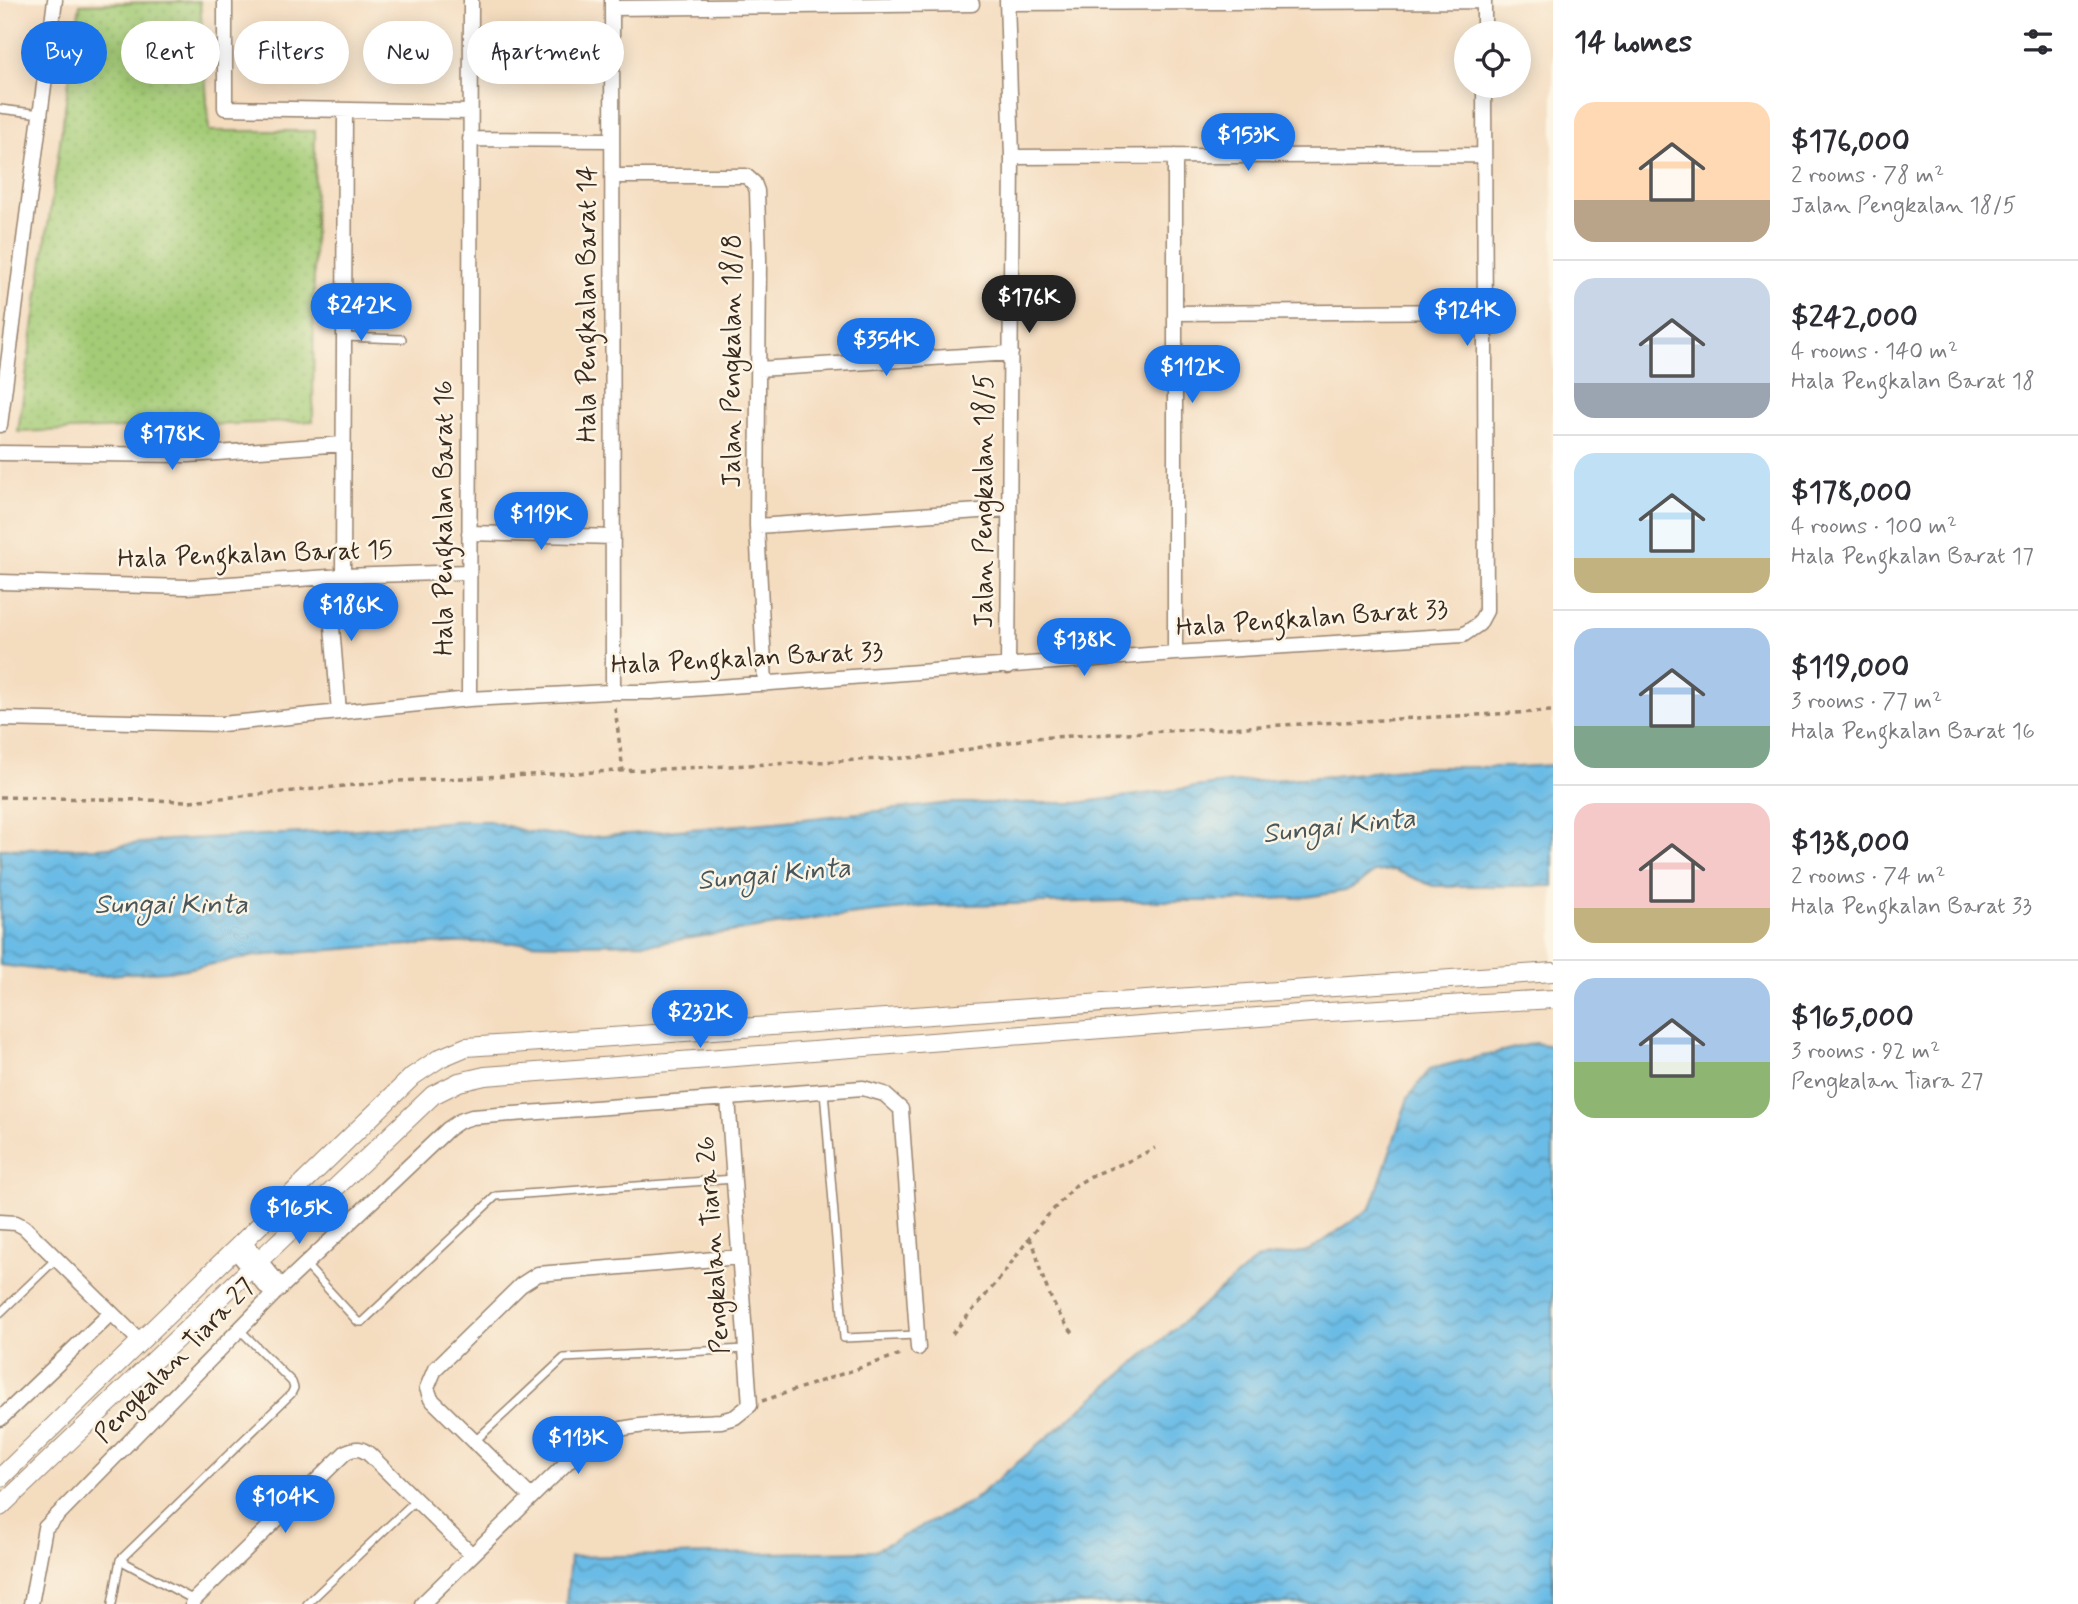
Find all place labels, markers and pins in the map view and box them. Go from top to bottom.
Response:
pin: $153K [1199,114,1297,173]
pin: $176K [980,276,1078,335]
pin: $242K [312,284,410,343]
pin: $124K [1418,288,1516,348]
pin: $354K [837,318,935,378]
pin: $112K [1143,346,1241,405]
pin: $178K [123,412,221,472]
pin: $119K [492,492,590,552]
pin: $186K [302,584,400,643]
pin: $138K [1035,618,1133,678]
pin: $232K [651,990,749,1050]
pin: $165K [250,1186,348,1246]
pin: $113K [529,1416,627,1476]
pin: $104K [236,1476,334,1535]

